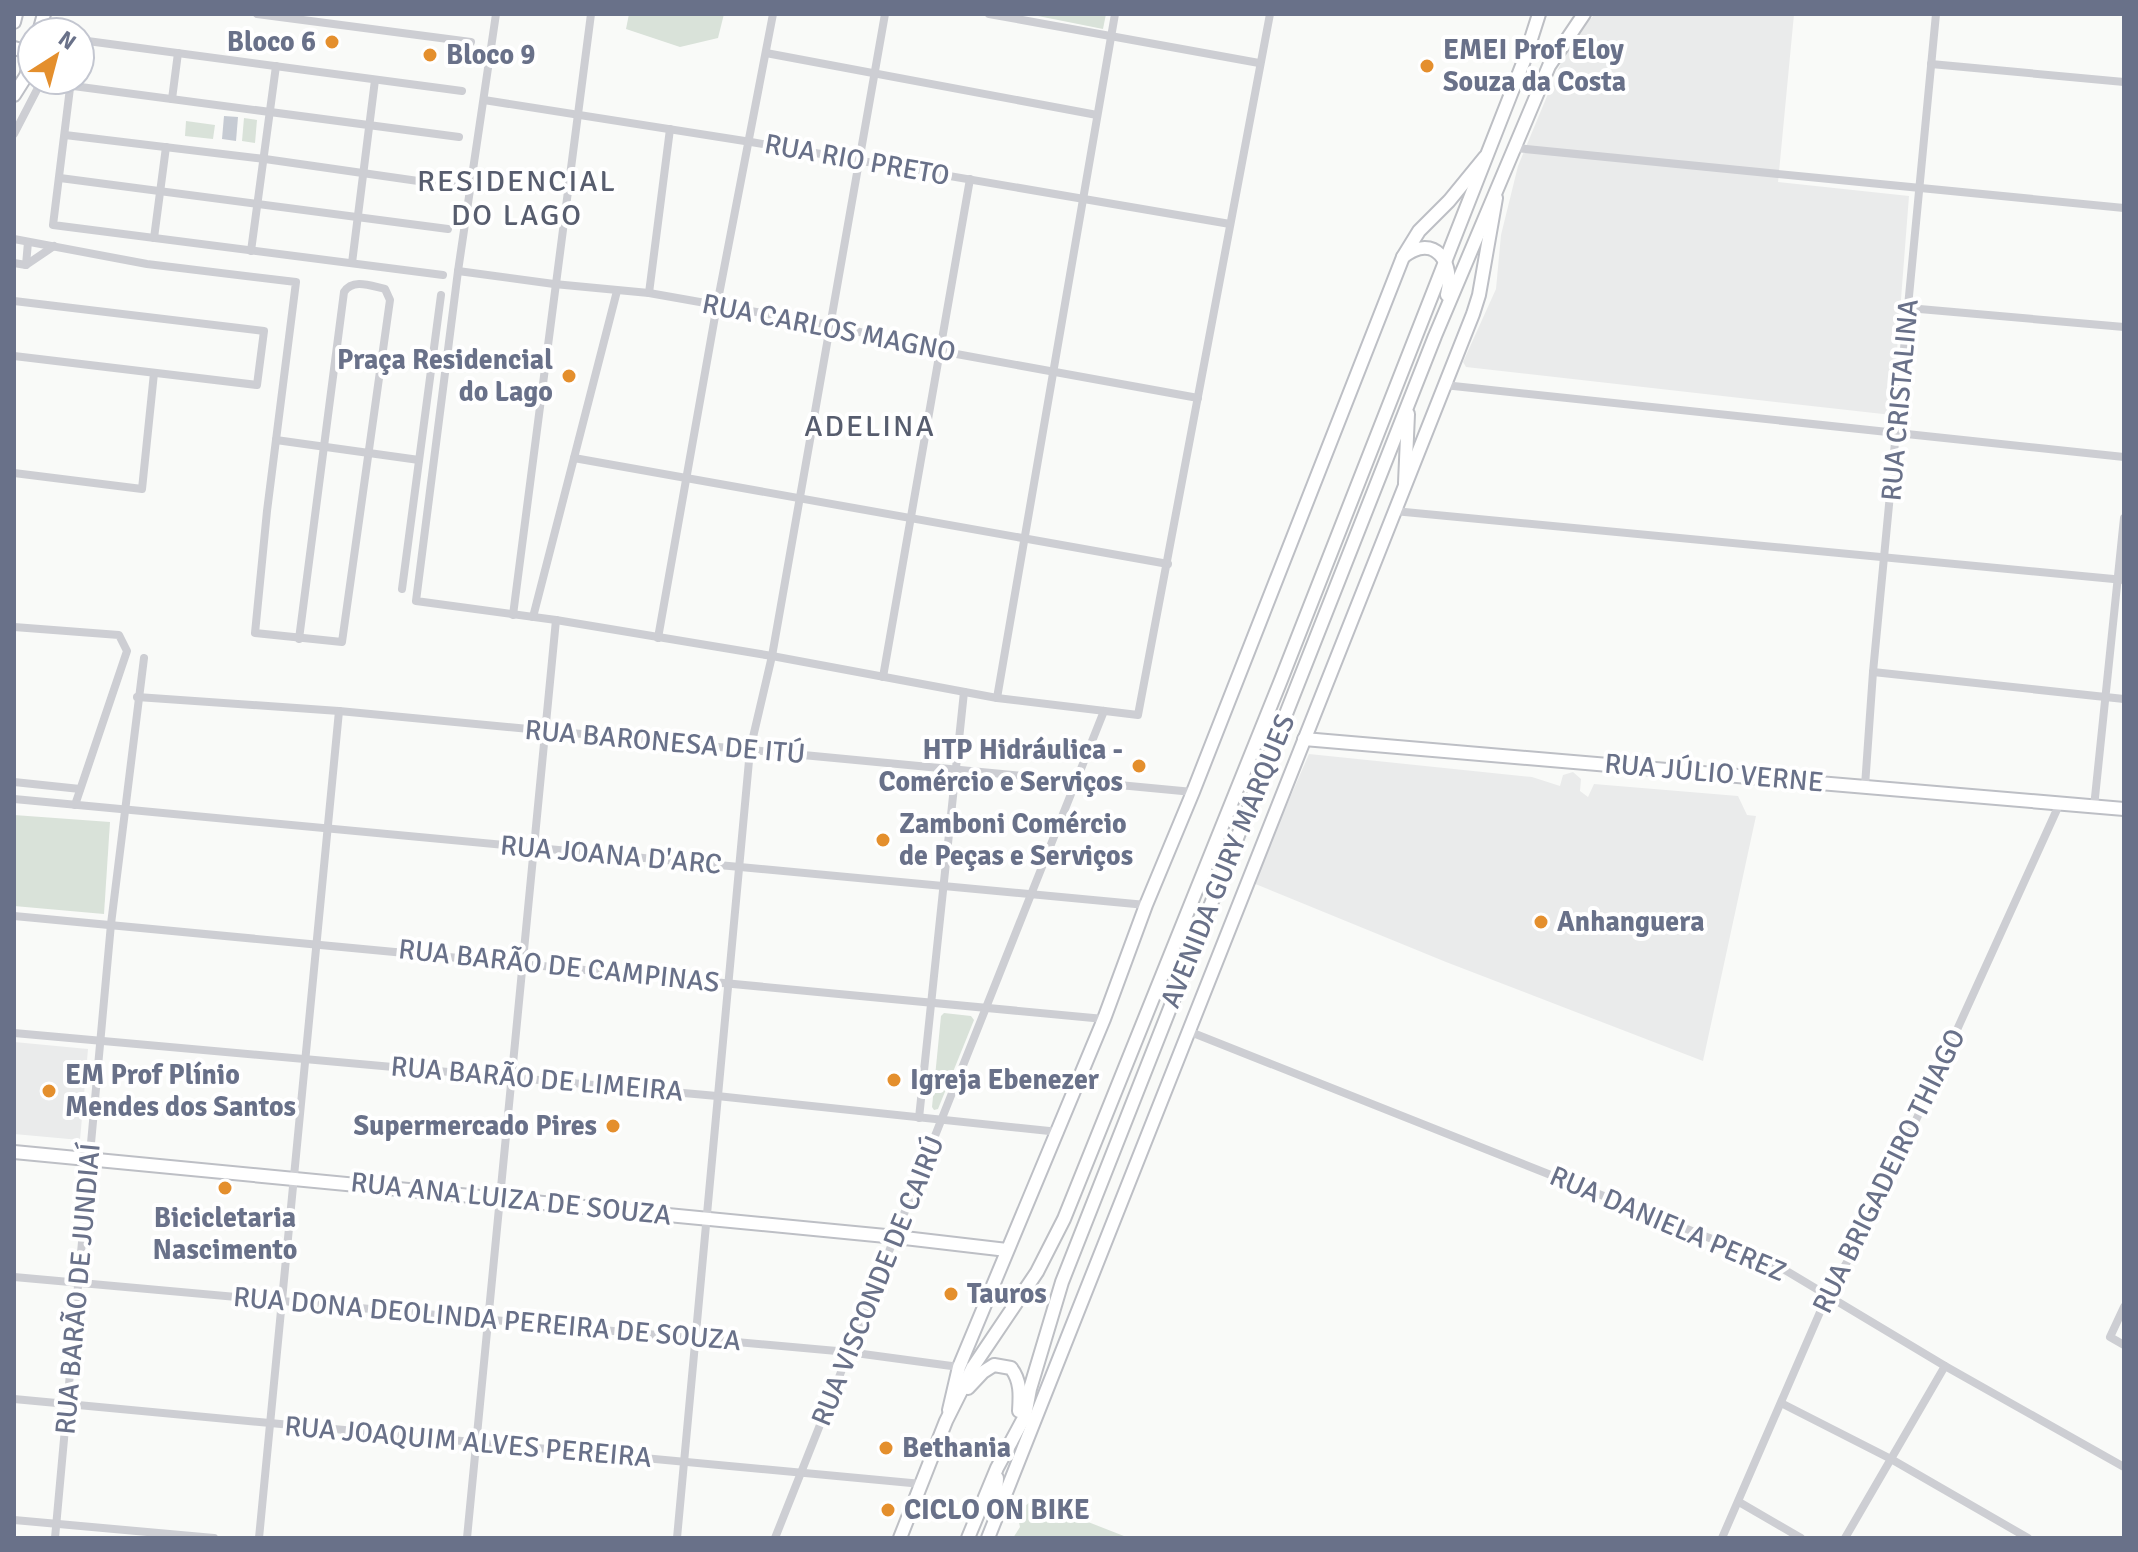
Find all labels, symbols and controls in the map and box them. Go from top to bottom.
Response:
north arrow [16,16,96,96]
text: N [53,25,82,56]
place label: Bloco 6 [227,25,316,59]
marker: Bloco 6 [323,33,341,51]
place label: EMEI Prof Eloy Souza da Costa [1443,33,1626,99]
place label: Bloco 9 [446,38,535,72]
marker: Bloco 9 [421,46,439,64]
marker: EMEI Prof Eloy Souza da Costa [1418,57,1436,75]
street label: RUA RIO PRETO [762,127,952,193]
district label: RESIDENCIAL DO LAGO [417,163,617,234]
street label: RUA CARLOS MAGNO [699,287,959,369]
street label: RUA CRISTALINA [1874,298,1926,502]
place label: Praça Residencial do Lago [337,343,553,409]
marker: Praça Residencial do Lago [560,367,578,385]
district label: ADELINA [804,408,936,445]
street label: AVENIDA GURY MARQUES [1154,709,1302,1013]
street label: RUA BARONESA DE ITÚ [523,713,807,771]
place label: HTP Hidráulica - Comércio e Serviços [879,733,1123,799]
street label: RUA JÚLIO VERNE [1603,746,1825,800]
marker: HTP Hidráulica - Comércio e Serviços [1130,757,1148,775]
place label: Zamboni Comércio de Peças e Serviços [899,807,1133,873]
street label: RUA JOANA D'ARC [499,828,723,882]
marker: Zamboni Comércio de Peças e Serviços [874,831,892,849]
place label: Anhanguera [1557,905,1705,939]
marker: Anhanguera [1532,913,1550,931]
street label: RUA BARÃO DE CAMPINAS [397,932,721,1000]
street label: RUA BRIGADEIRO THIAGO [1805,1023,1973,1319]
street label: RUA BARÃO DE LIMEIRA [389,1049,685,1109]
place label: EM Prof Plínio Mendes dos Santos [65,1058,296,1124]
place label: Igreja Ebenezer [910,1063,1100,1097]
marker: Igreja Ebenezer [885,1071,903,1089]
marker: EM Prof Plínio Mendes dos Santos [40,1082,58,1100]
place label: Supermercado Pires [353,1109,597,1143]
marker: Supermercado Pires [604,1117,622,1135]
street label: RUA VISCONDE DE CAIRÚ [804,1131,952,1431]
street label: RUA BARÃO DE JUNDIAÍ [48,1141,108,1436]
street label: RUA DANIELA PEREZ [1545,1159,1791,1289]
street label: RUA ANA LUIZA DE SOUZA [349,1165,673,1233]
marker: Bicicletaria Nascimento [216,1179,234,1197]
place label: Bicicletaria Nascimento [153,1201,297,1267]
place label: Tauros [967,1277,1047,1311]
street label: RUA DONA DEOLINDA PEREIRA DE SOUZA [232,1280,742,1358]
marker: Tauros [942,1285,960,1303]
street label: RUA JOAQUIM ALVES PEREIRA [283,1409,653,1475]
place label: Bethania [902,1431,1011,1465]
marker: Bethania [877,1439,895,1457]
place label: CICLO ON BIKE [904,1493,1090,1527]
marker: CICLO ON BIKE [879,1501,897,1519]

